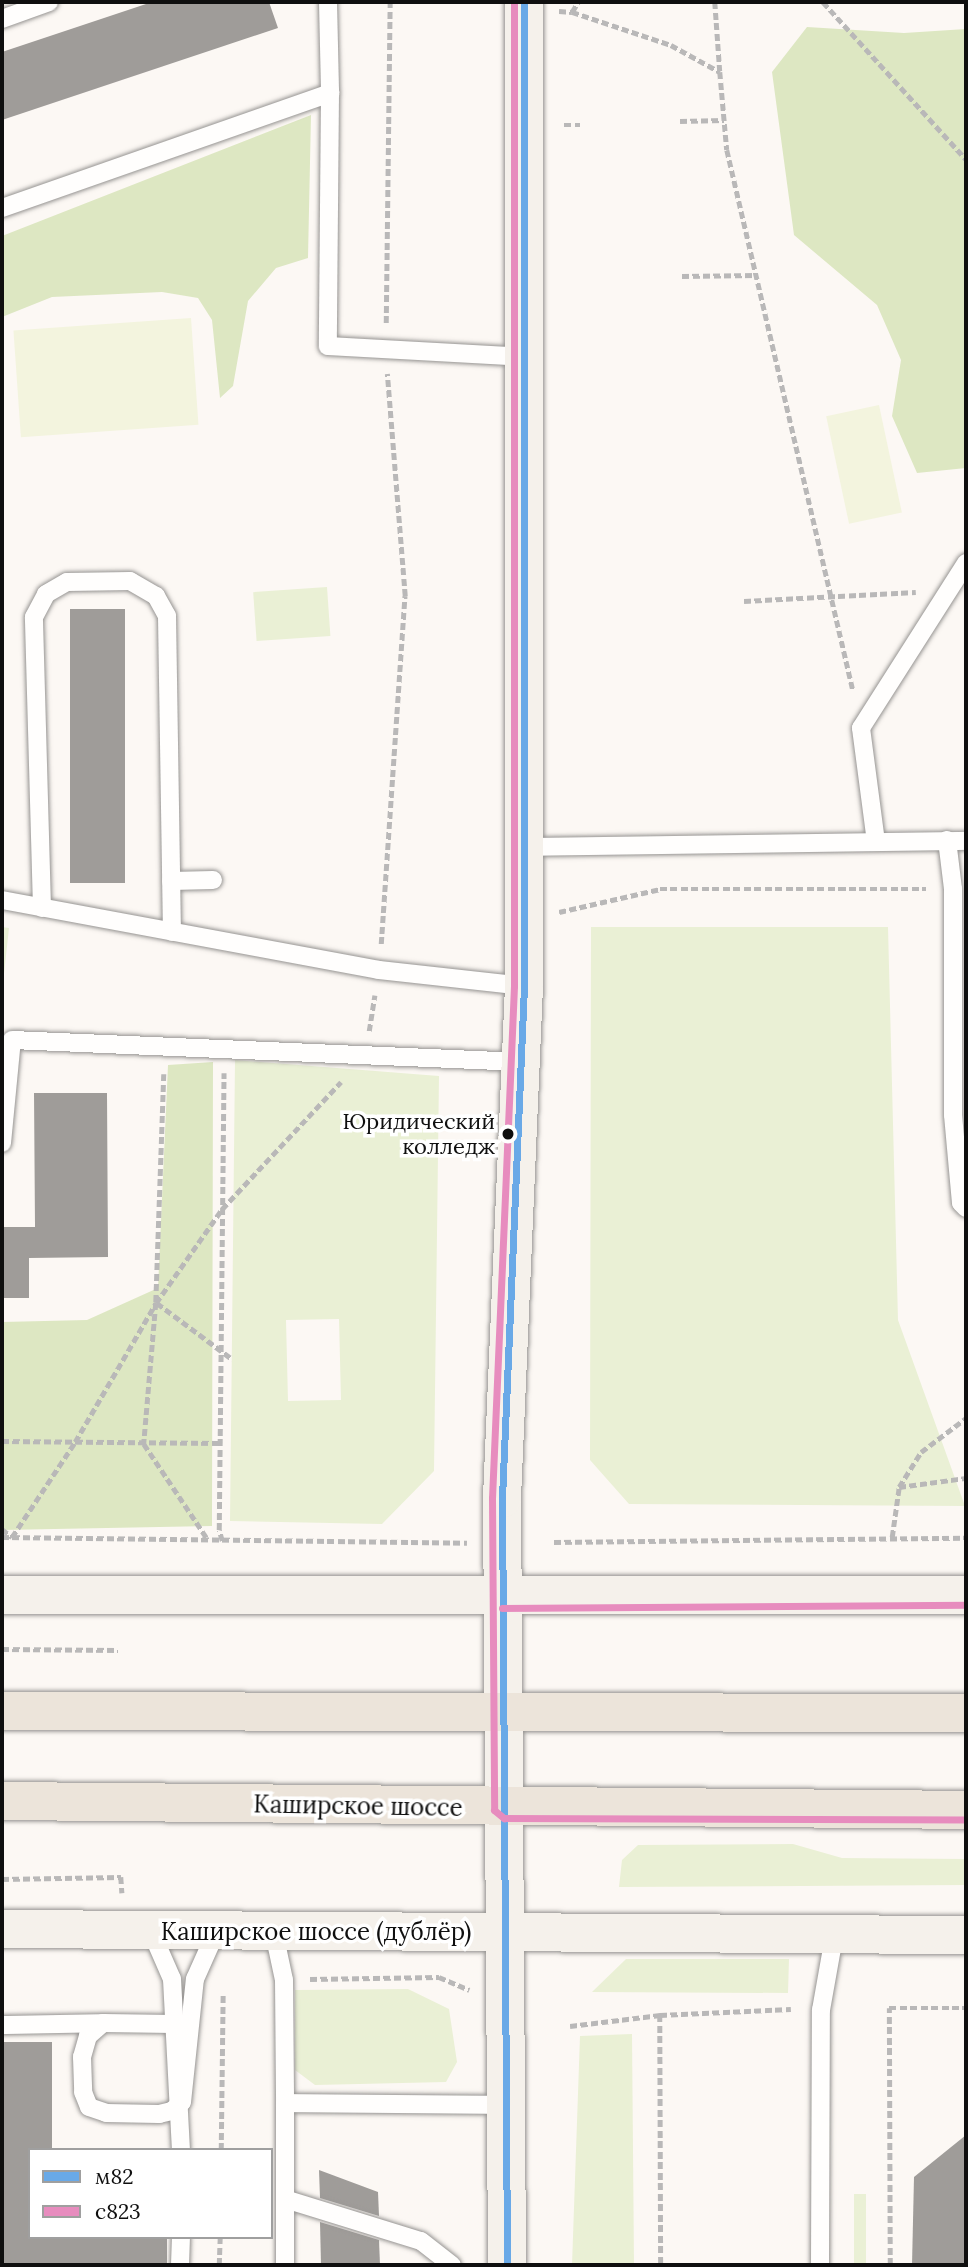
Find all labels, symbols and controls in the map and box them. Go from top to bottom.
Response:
place label: Юридический колледж [342,1108,495,1160]
marker: Юридический колледж [501,1127,515,1141]
street label: Каширское шоссе [253,1790,463,1822]
street label: Каширское шоссе (дублёр) [161,1918,471,1946]
legend [28,2148,273,2239]
text: м82 [95,2163,134,2190]
text: с823 [95,2198,141,2225]

